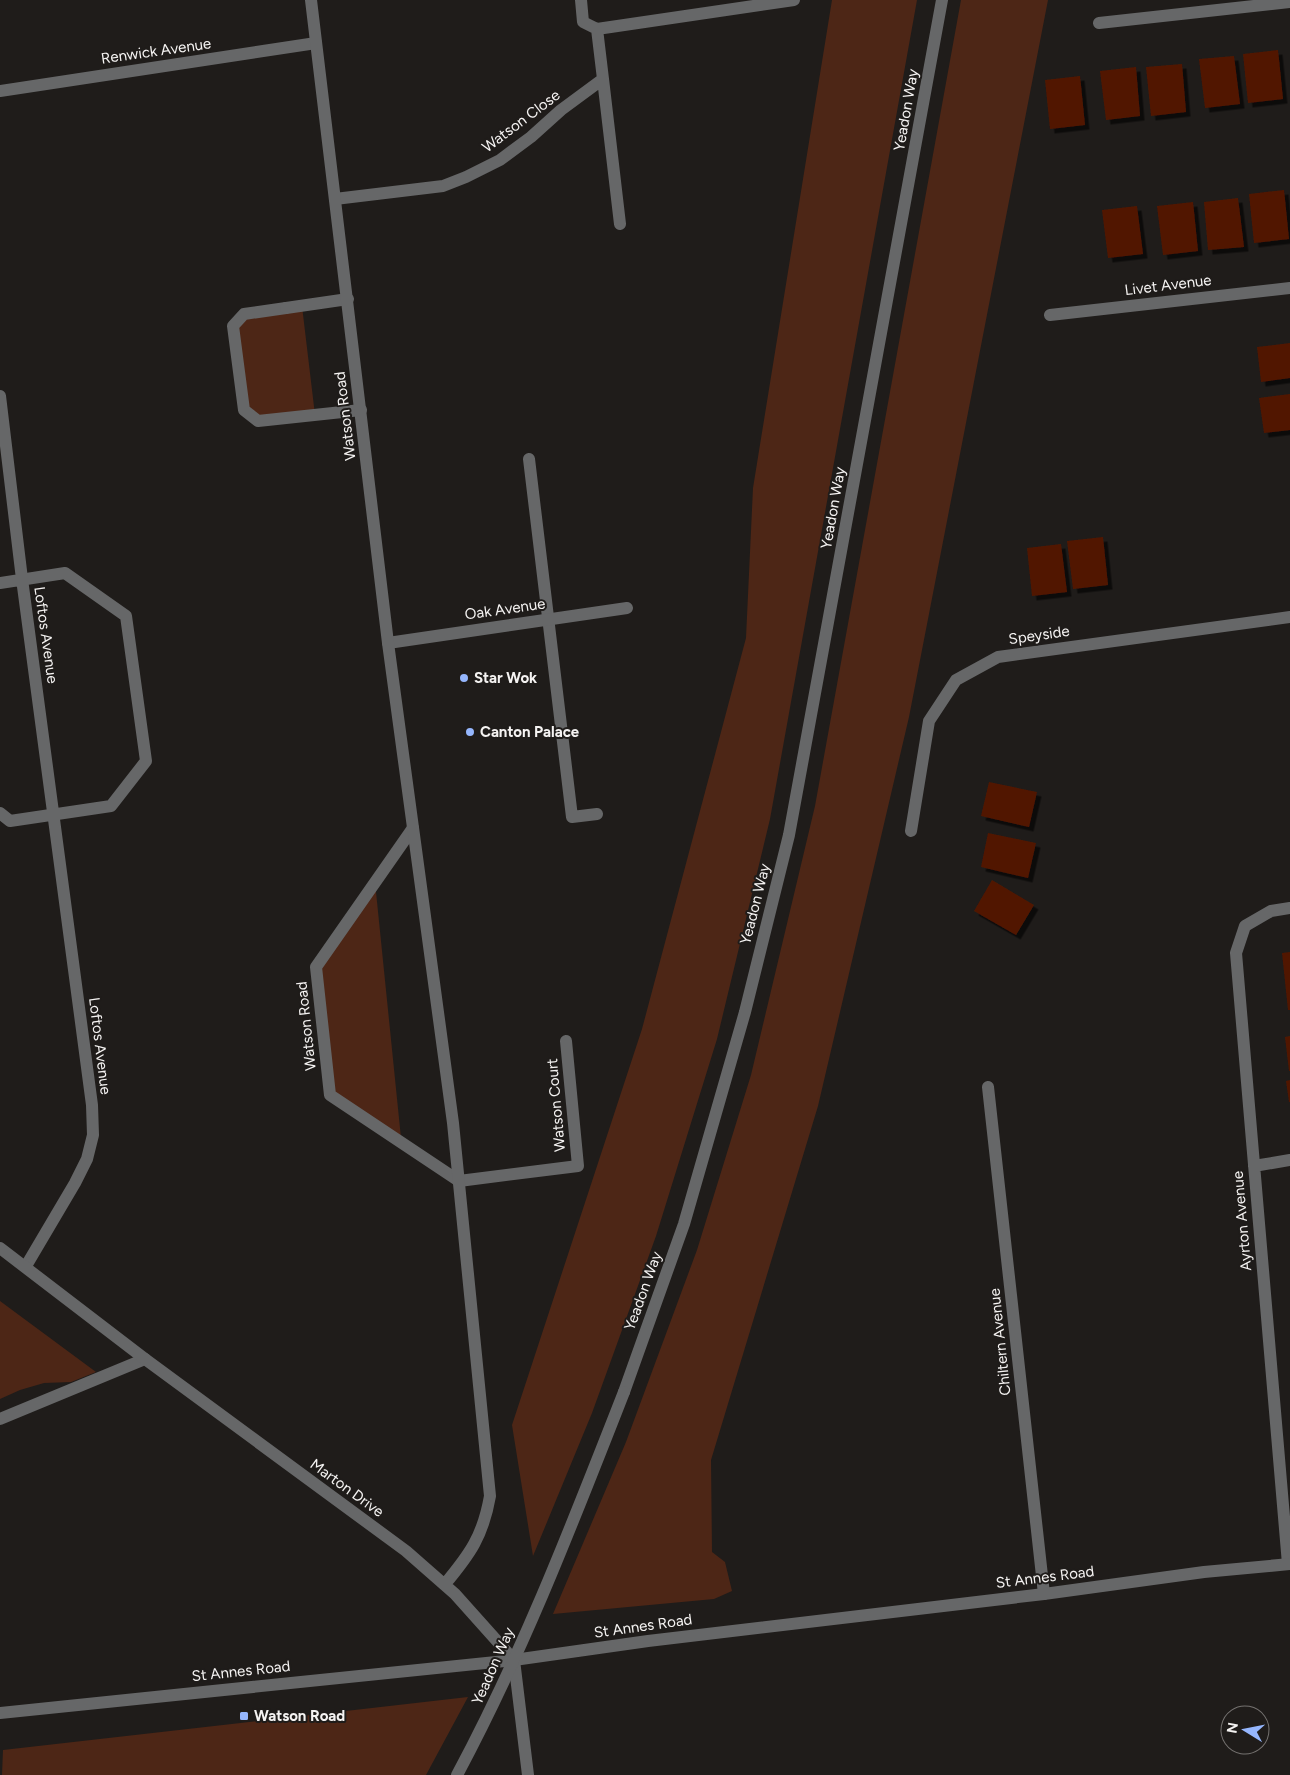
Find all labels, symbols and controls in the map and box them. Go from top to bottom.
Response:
street label: Renwick Avenue [100,34,212,68]
street label: Yeadon Way [890,68,922,152]
street label: Watson Close [478,86,564,156]
street label: Livet Avenue [1124,271,1212,299]
street label: Watson Road [331,371,359,461]
street label: Yeadon Way [817,466,849,550]
street label: Loftos Avenue [30,585,62,685]
street label: Oak Avenue [464,594,546,624]
street label: Speyside [1007,622,1071,648]
place label: Star Wok [474,669,537,687]
marker: Star Wok [458,672,470,684]
place label: Canton Palace [480,723,580,741]
marker: Canton Palace [464,726,476,738]
street label: Yeadon Way [736,862,774,946]
street label: Watson Road [292,981,320,1071]
street label: Loftos Avenue [85,996,115,1096]
street label: Watson Court [543,1057,569,1152]
street label: Ayrton Avenue [1229,1170,1255,1272]
street label: Yeadon Way [620,1249,666,1333]
street label: Chiltern Avenue [985,1288,1015,1396]
street label: Marton Drive [307,1455,387,1521]
street label: St Annes Road [995,1562,1095,1592]
street label: St Annes Road [593,1610,693,1642]
street label: Yeadon Way [468,1624,518,1707]
street label: St Annes Road [191,1657,291,1685]
north arrow [1220,1705,1270,1755]
place label: Watson Road [254,1707,345,1725]
marker: Watson Road [238,1710,250,1722]
text: N [1223,1721,1242,1735]

